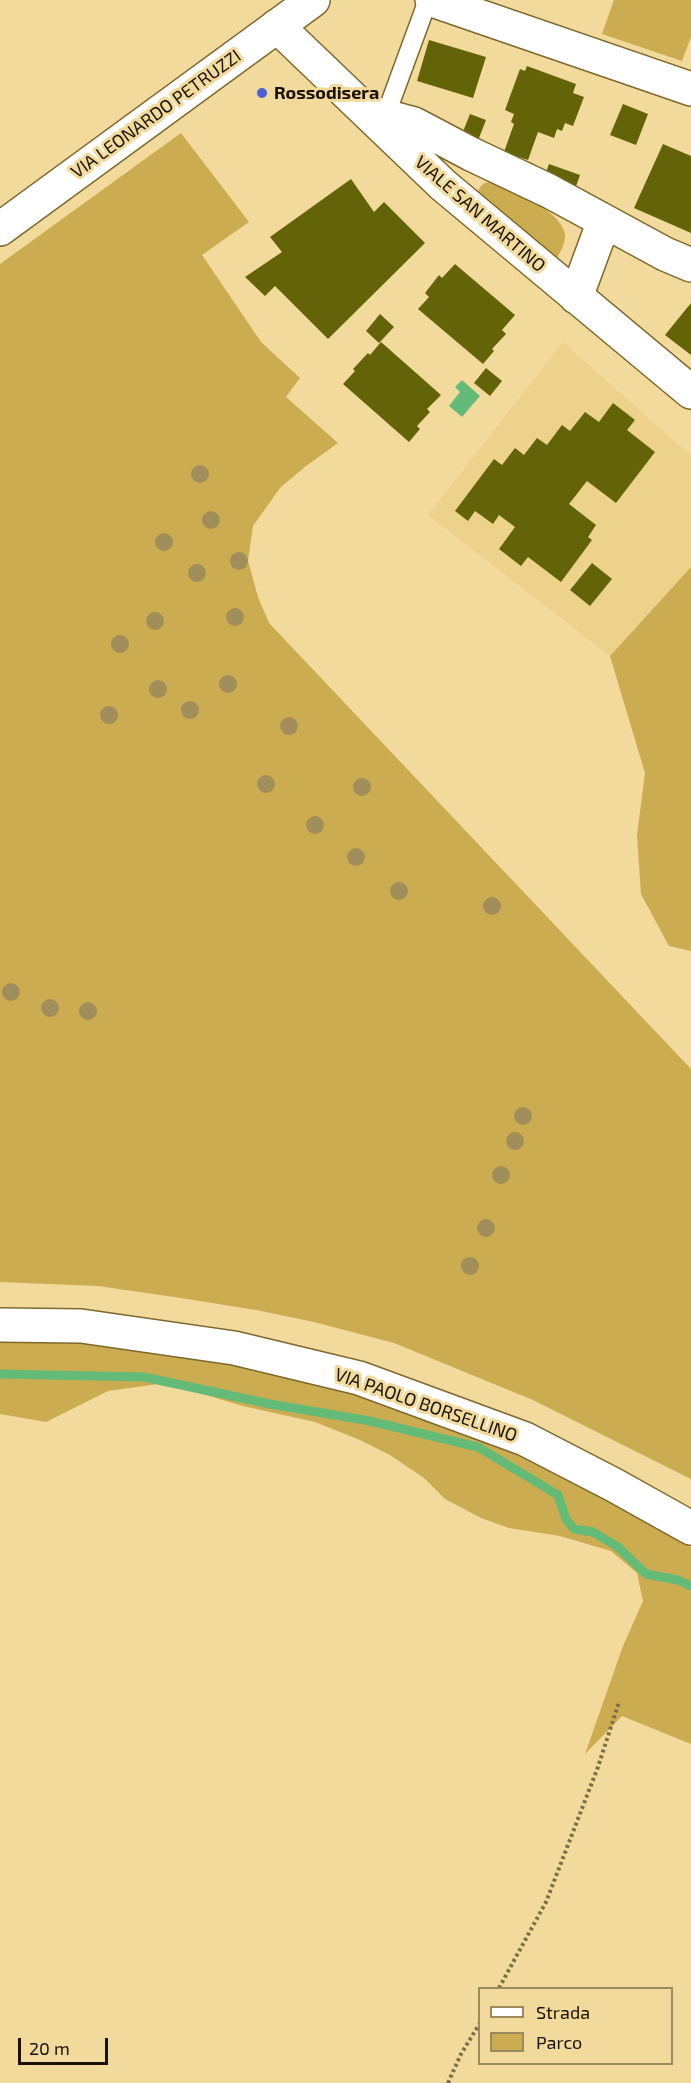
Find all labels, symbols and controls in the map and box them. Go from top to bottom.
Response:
street label: VIA LEONARDO PETRUZZI [67,45,245,183]
place label: Rossodisera [274,82,379,104]
marker: Rossodisera [255,86,269,100]
street label: VIALE SAN MARTINO [410,151,550,277]
street label: VIA PAOLO BORSELLINO [332,1364,520,1446]
legend [478,1987,673,2065]
text: Strada [536,2001,590,2023]
scale bar [21,2026,111,2064]
text: Parco [536,2031,582,2053]
text: 20 m [29,2037,70,2059]

